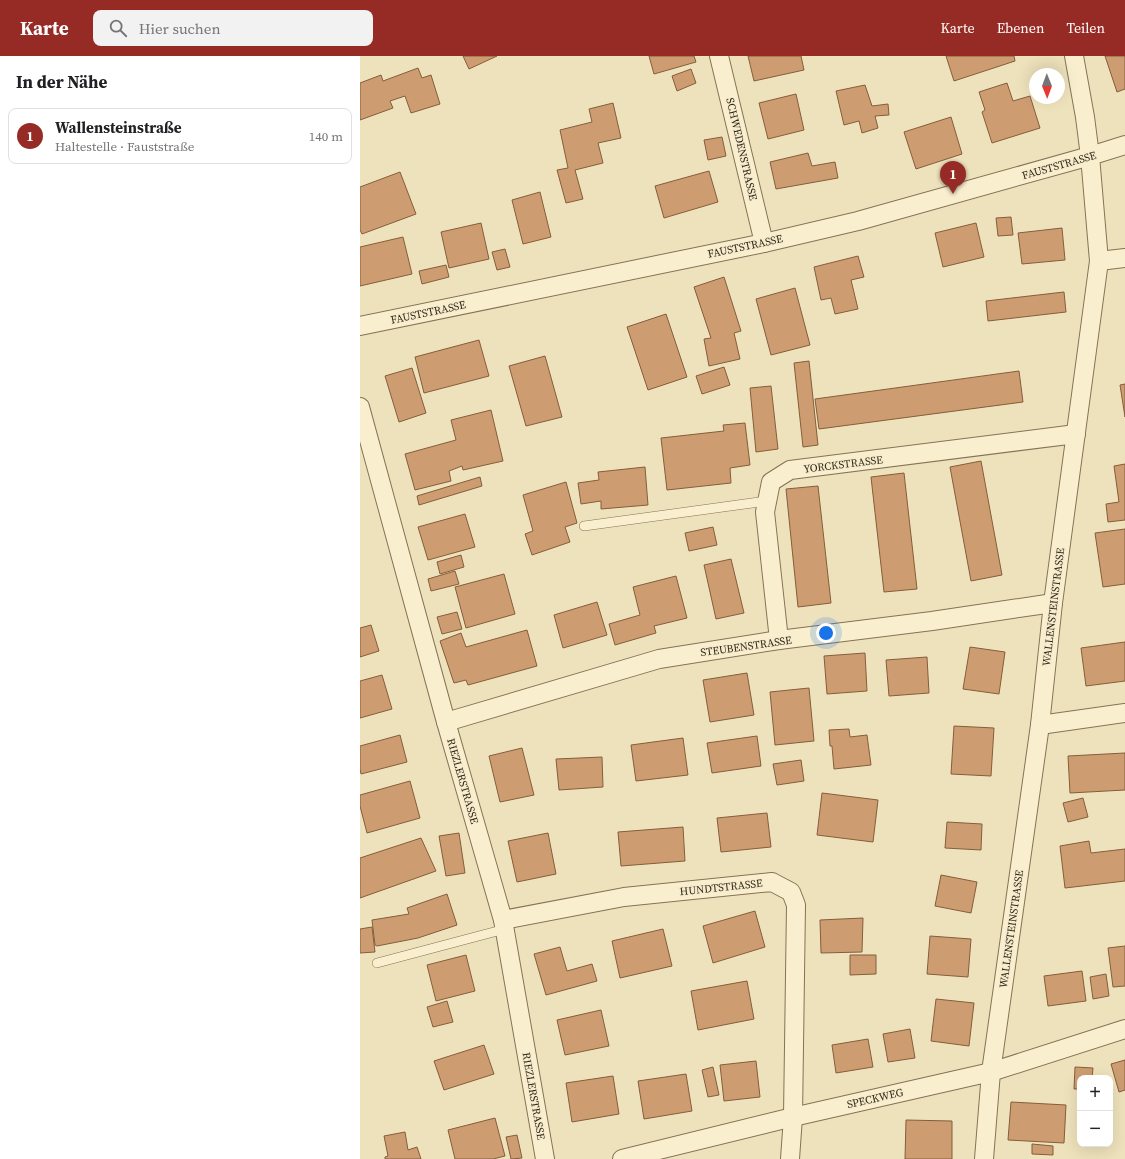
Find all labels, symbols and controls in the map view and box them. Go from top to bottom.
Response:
search box [93,10,373,46]
text: Karte [20,15,69,41]
icon: search [107,17,129,39]
text: Hier suchen [139,18,220,39]
text: Karte [940,18,975,38]
text: Ebenen [997,18,1044,38]
text: Teilen [1066,18,1105,38]
north arrow [1029,68,1065,104]
text: In der Nähe [16,70,107,94]
street label: SCHWEDENSTRASSE [722,96,761,202]
text: Wallensteinstraße [55,117,182,138]
text: 1 [26,128,34,145]
text: 140 m [309,128,343,145]
text: Haltestelle · Fauststraße [55,138,194,155]
street label: FAUSTSTRASSE [1020,148,1098,183]
pin: 1 [940,161,966,194]
street label: FAUSTSTRASSE [706,231,784,262]
street label: FAUSTSTRASSE [389,297,467,328]
street label: YORCKSTRASSE [803,452,884,477]
street label: WALLENSTEINSTRASSE [1039,547,1068,667]
your location [816,623,836,643]
street label: STEUBENSTRASSE [699,633,793,660]
street label: RIEZLERSTRASSE [443,737,482,826]
street label: WALLENSTEINSTRASSE [996,869,1027,989]
street label: HUNDTSTRASSE [679,876,764,899]
street label: RIEZLERSTRASSE [518,1051,549,1141]
map controls [1077,1075,1113,1147]
button: + [1077,1075,1113,1111]
street label: SPECKWEG [845,1085,905,1112]
button: − [1077,1111,1113,1147]

